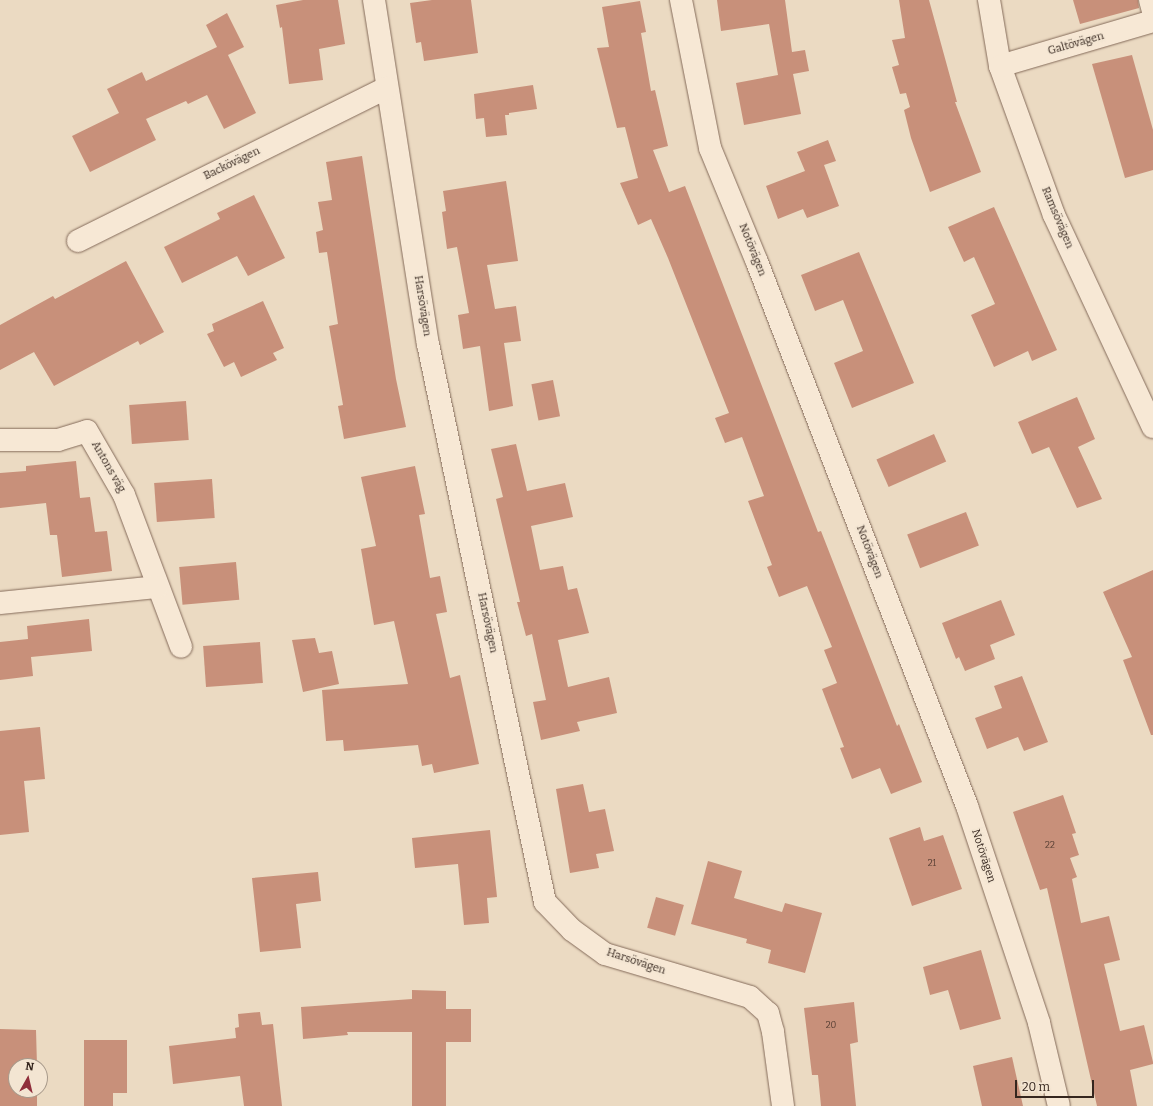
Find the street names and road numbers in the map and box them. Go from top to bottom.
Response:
street label: Galtövägen [1046,30,1106,58]
street label: Backövägen [202,145,262,183]
street label: Ramsövägen [1038,185,1076,251]
street label: Notövägen [736,222,768,278]
street label: Harsövägen [411,275,433,337]
street label: Antons väg [88,439,128,495]
street label: Notövägen [853,524,885,580]
street label: Harsövägen [474,592,500,654]
street label: Notövägen [968,828,998,884]
street label: Harsövägen [605,946,667,978]

